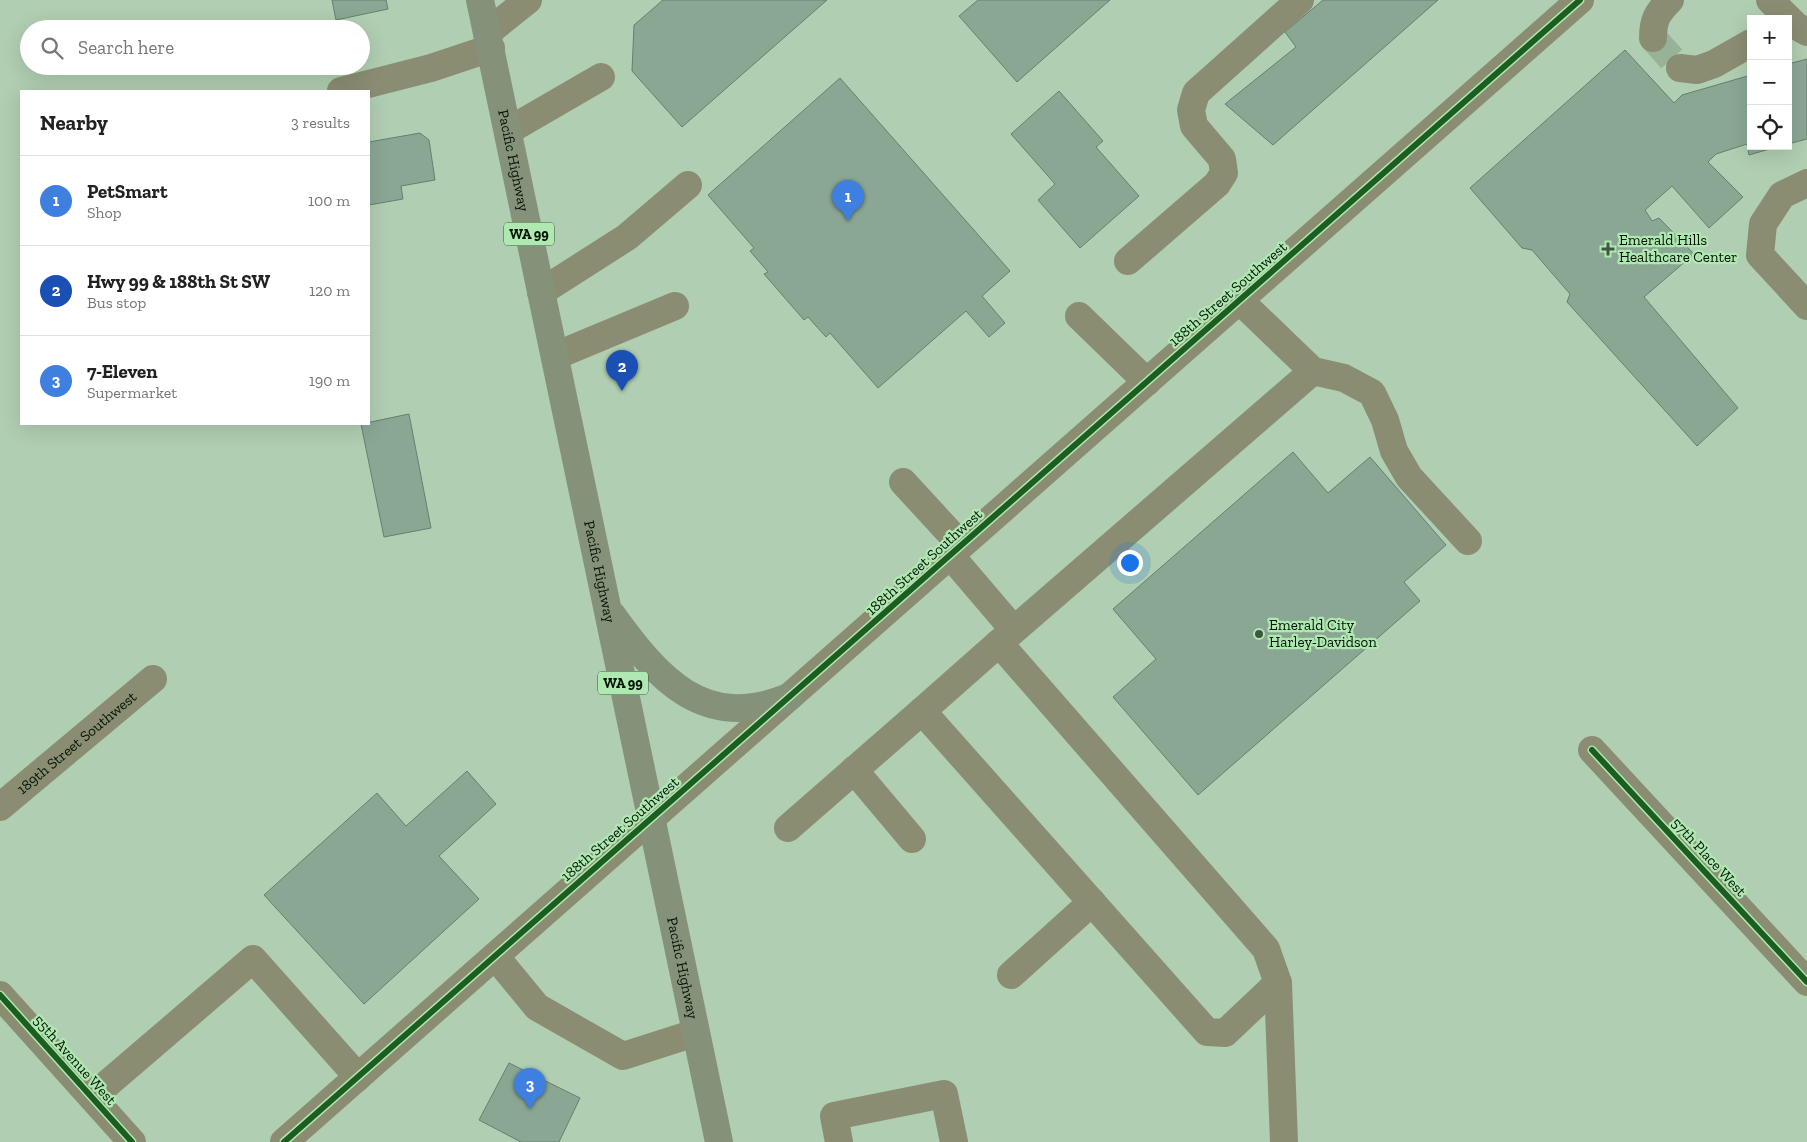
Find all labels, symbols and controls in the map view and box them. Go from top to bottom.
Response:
map controls [1747,15,1792,150]
button: + [1747,15,1792,60]
search box [20,20,370,75]
icon: search [38,34,66,62]
text: Search here [78,36,174,59]
button: − [1747,60,1792,105]
button: locate [1747,105,1792,150]
street label: Pacific Highway [494,108,533,213]
text: Nearby [40,110,108,135]
text: 3 results [291,113,350,132]
text: PetSmart [87,180,168,203]
pin: 1 [832,180,864,221]
text: 1 [53,191,59,210]
text: 100 m [308,191,350,210]
text: Shop [87,203,122,222]
road number: WA 99 [504,222,554,245]
place label: Emerald Hills Healthcare Center [1619,231,1737,266]
street label: 188th Street Southwest [1165,238,1291,350]
marker: Emerald Hills Healthcare Center [1601,242,1615,256]
text: Hwy 99 & 188th St SW [87,270,270,293]
text: 2 [52,281,60,300]
text: 120 m [309,281,350,300]
text: Bus stop [87,293,146,312]
pin: 2 [606,350,638,391]
text: 7-Eleven [87,360,158,383]
text: 3 [52,371,60,390]
text: 190 m [309,371,350,390]
text: Supermarket [87,383,177,402]
street label: 188th Street Southwest [862,505,986,619]
street label: Pacific Highway [580,519,619,625]
your location [1117,550,1143,576]
place label: Emerald City Harley-Davidson [1269,616,1377,651]
marker: Emerald City Harley-Davidson [1253,628,1265,640]
road number: WA 99 [598,671,648,694]
street label: 189th Street Southwest [13,687,140,798]
street label: 188th Street Southwest [557,773,683,885]
street label: 57th Place West [1668,814,1750,900]
street label: Pacific Highway [663,915,702,1021]
street label: 55th Avenue West [30,1011,120,1109]
pin: 3 [514,1068,546,1109]

